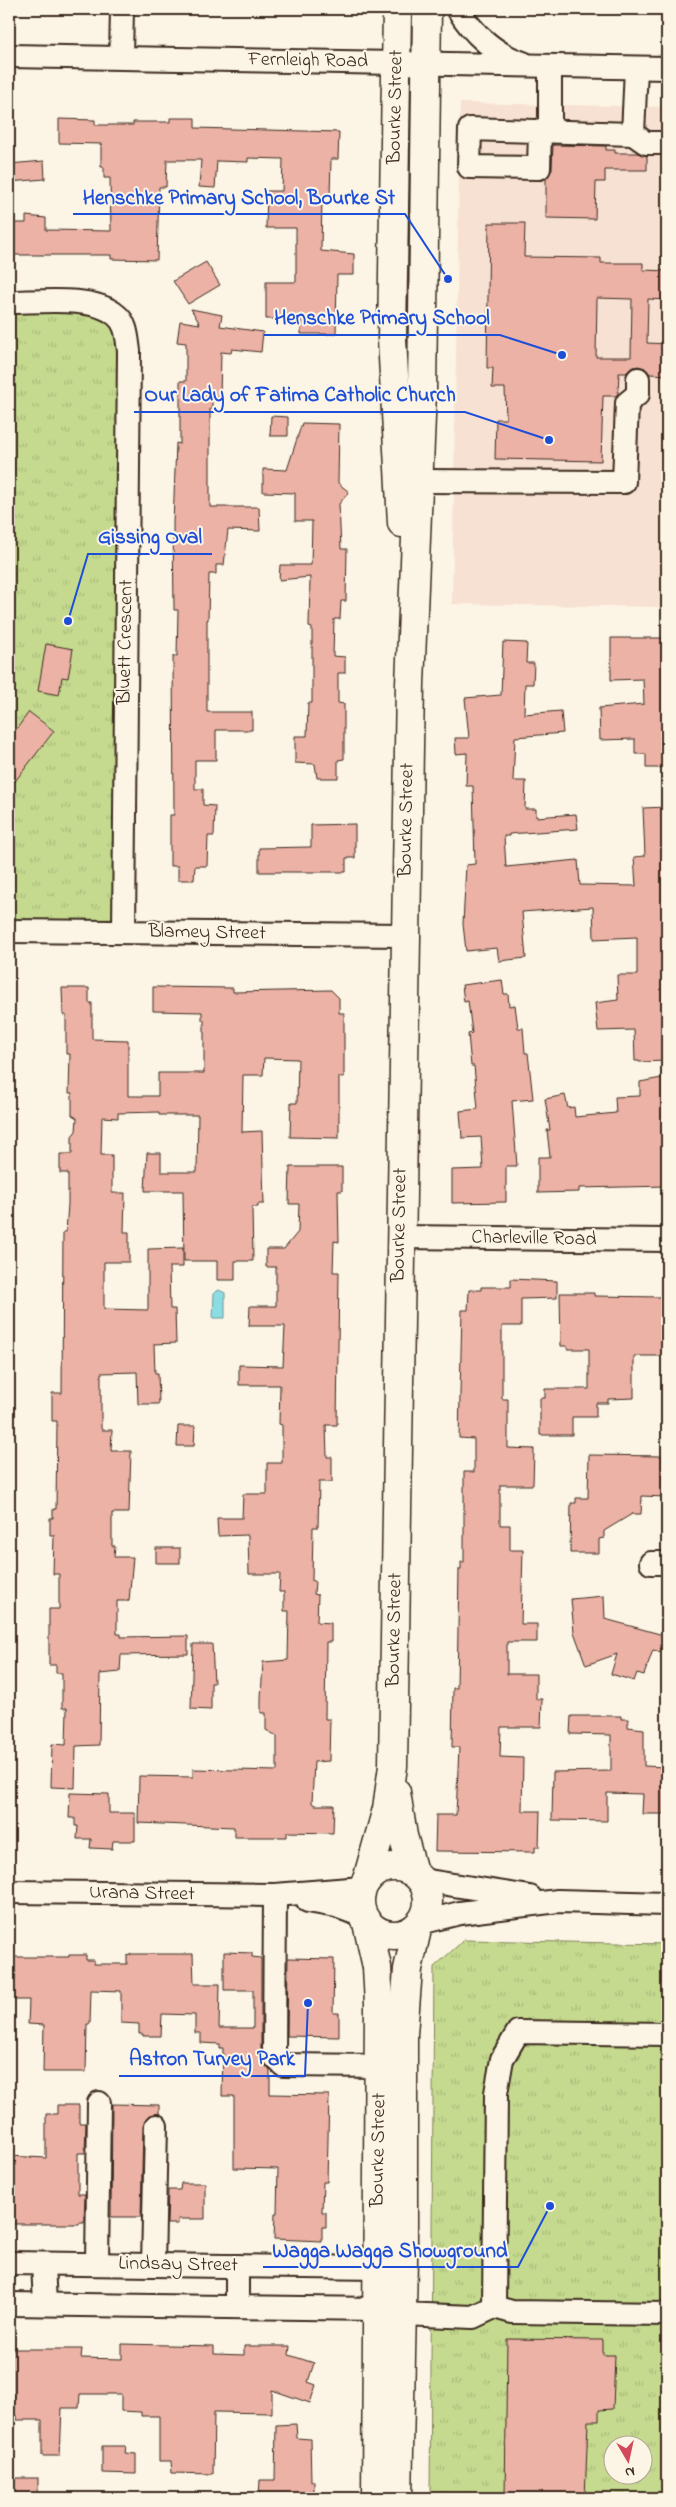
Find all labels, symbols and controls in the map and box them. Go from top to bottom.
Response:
street label: Fernleigh Road [247,45,368,78]
street label: Bourke Street [380,49,412,166]
callout: Henschke Primary School, Bourke St [73,178,405,214]
text: Henschke Primary School, Bourke St [83,184,396,216]
callout: Henschke Primary School [264,299,500,335]
text: Henschke Primary School [274,304,490,336]
callout: Our Lady of Fatima Catholic Church [134,376,465,412]
text: Our Lady of Fatima Catholic Church [144,381,456,413]
callout: Gissing Oval [88,518,212,554]
text: Gissing Oval [98,523,202,555]
street label: Bluett Crescent [110,579,142,706]
street label: Bourke Street [391,762,423,879]
street label: Blamey Street [147,917,266,949]
street label: Bourke Street [384,1167,416,1284]
street label: Charleville Road [471,1223,597,1255]
street label: Bourke Street [379,1572,411,1689]
street label: Urana Street [89,1879,195,1909]
callout: Astron Turvey Park [119,2040,305,2076]
text: Astron Turvey Park [129,2045,296,2077]
street label: Bourke Street [363,2092,395,2209]
callout: Wagga Wagga Showground [263,2231,518,2267]
text: Wagga Wagga Showground [272,2237,508,2269]
street label: Lindsay Street [118,2249,238,2281]
north arrow [604,2434,654,2484]
text: N [623,2460,636,2482]

